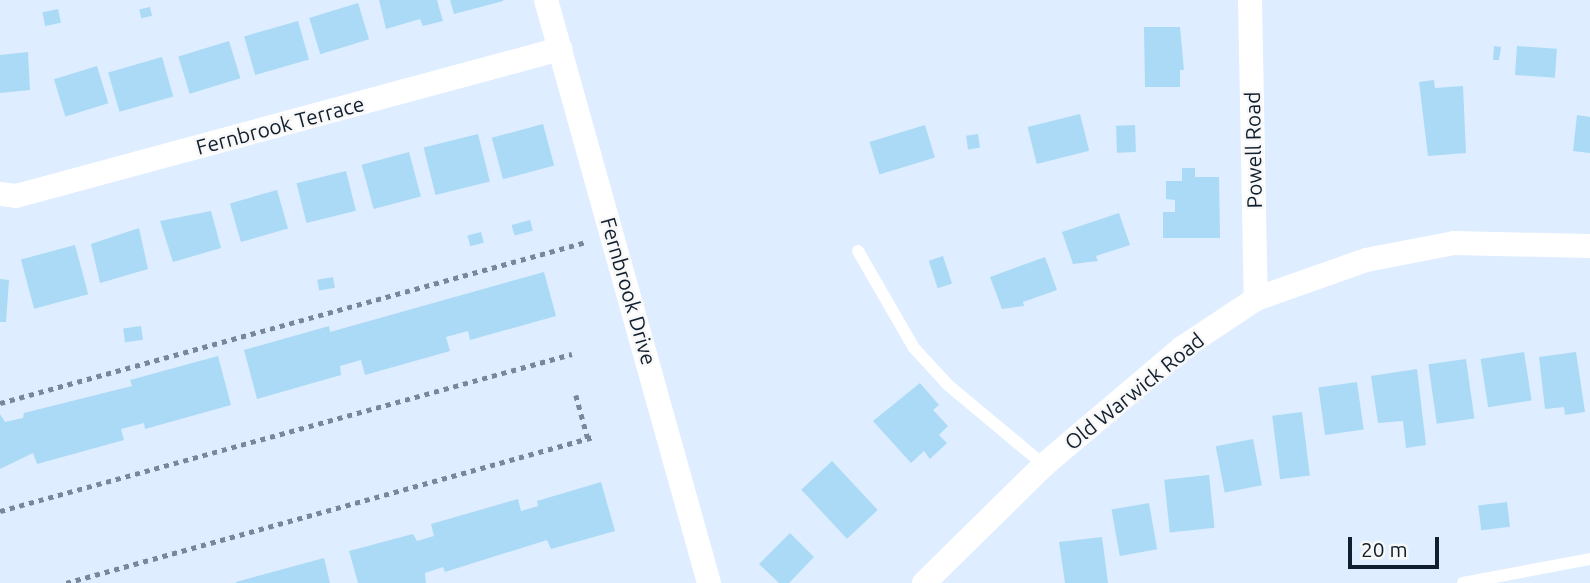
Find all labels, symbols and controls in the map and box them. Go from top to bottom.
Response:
street label: Fernbrook Terrace [193,90,367,160]
street label: Powell Road [1239,91,1267,209]
street label: Fernbrook Drive [596,214,662,368]
street label: Old Warwick Road [1059,327,1209,455]
scale bar [1352,524,1443,568]
text: 20 m [1361,537,1408,561]

